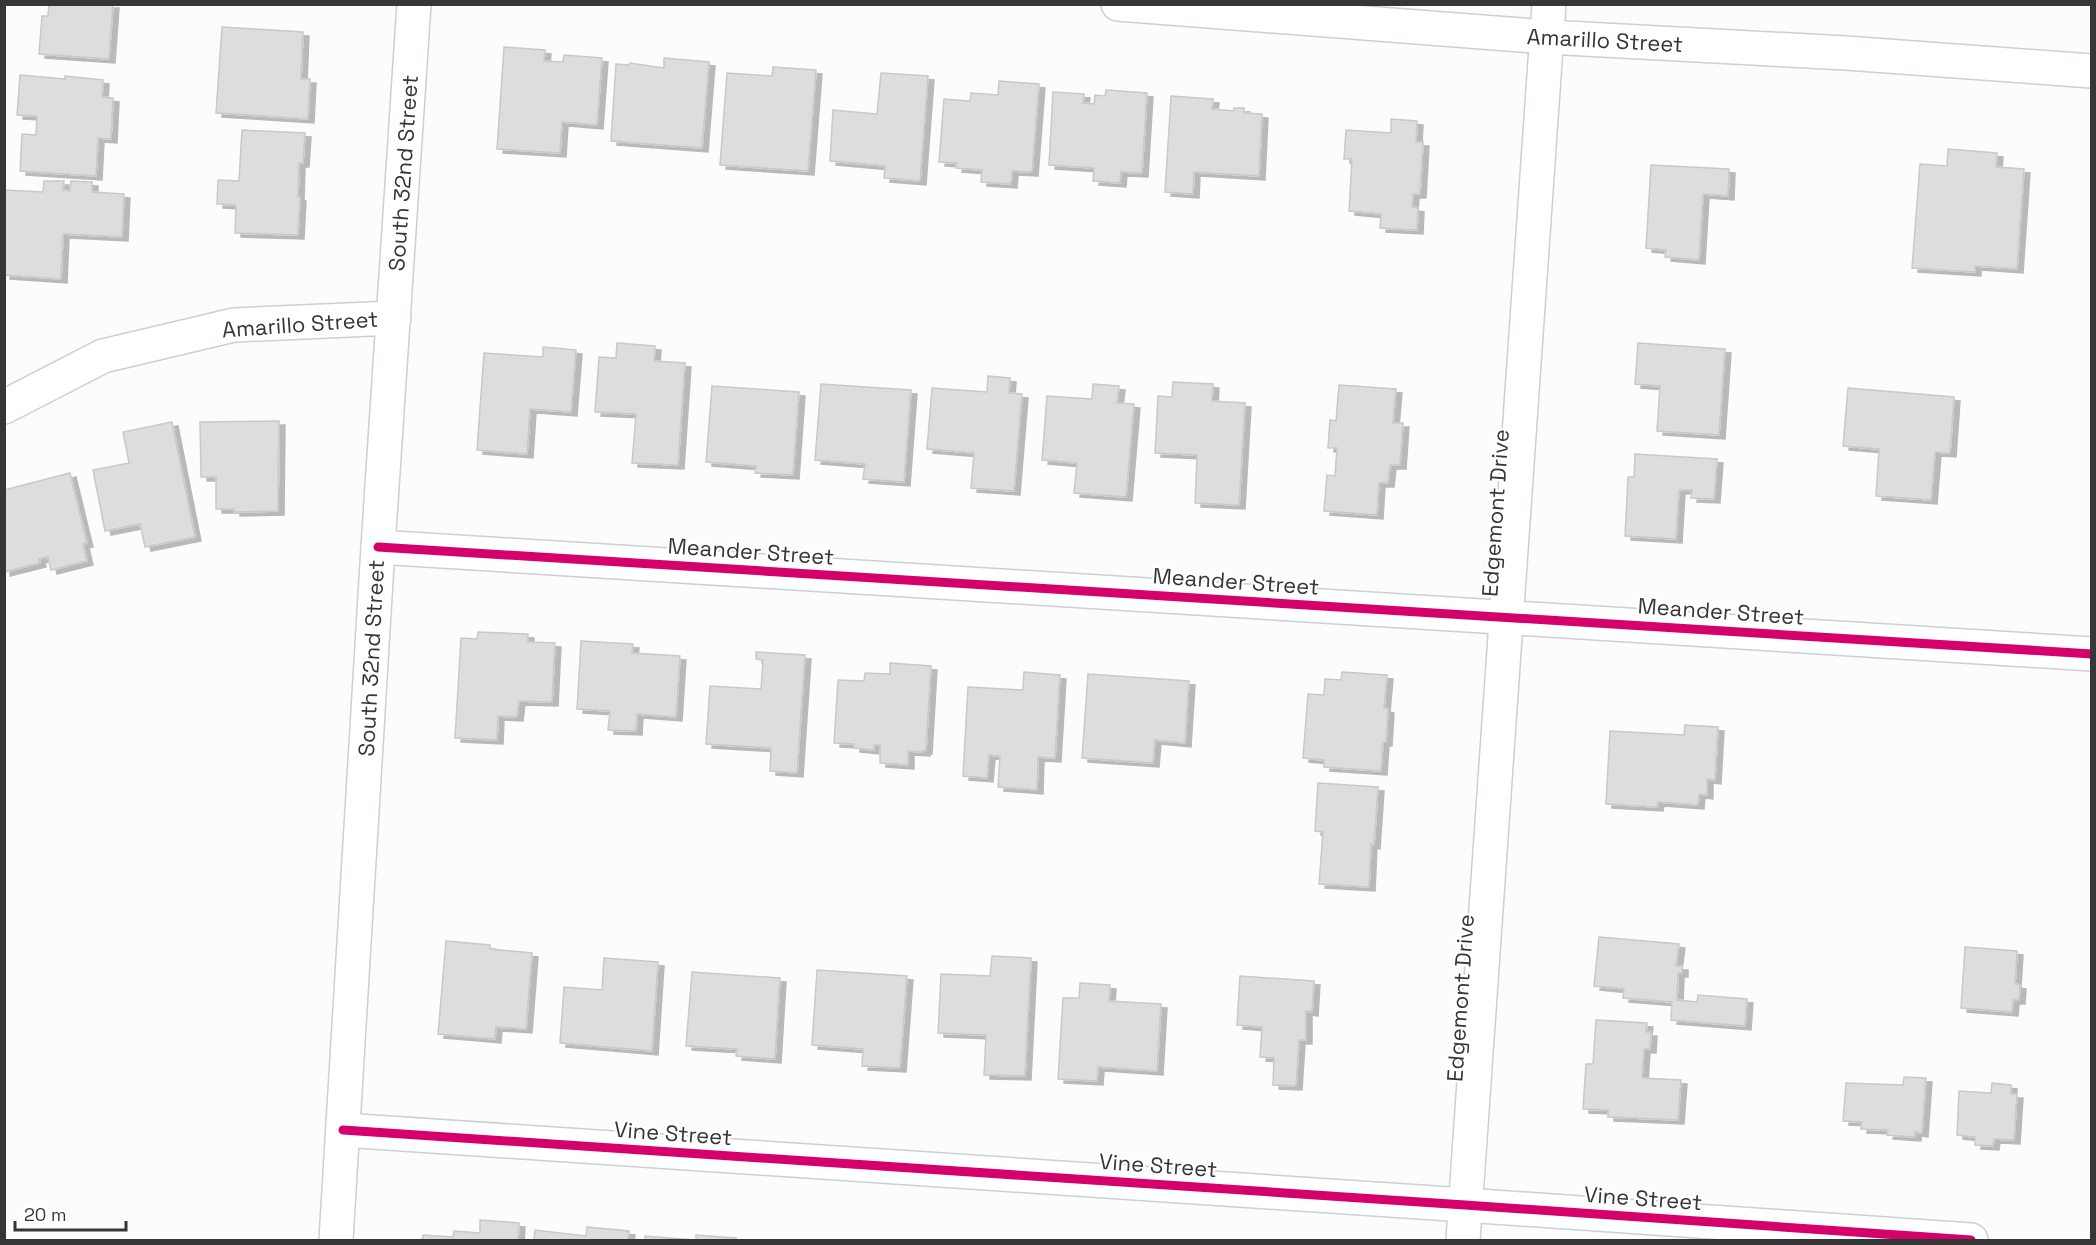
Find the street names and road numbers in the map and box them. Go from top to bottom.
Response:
street label: Amarillo Street [1526,22,1684,58]
street label: South 32nd Street [382,74,424,272]
street label: Amarillo Street [221,305,379,343]
street label: Edgemont Drive [1475,428,1515,598]
street label: Meander Street [667,531,835,571]
street label: South 32nd Street [352,559,390,757]
street label: Meander Street [1152,561,1320,601]
street label: Meander Street [1637,591,1805,631]
street label: Edgemont Drive [1440,913,1480,1083]
street label: Vine Street [613,1115,733,1151]
street label: Vine Street [1098,1147,1218,1183]
street label: Vine Street [1583,1180,1703,1216]

